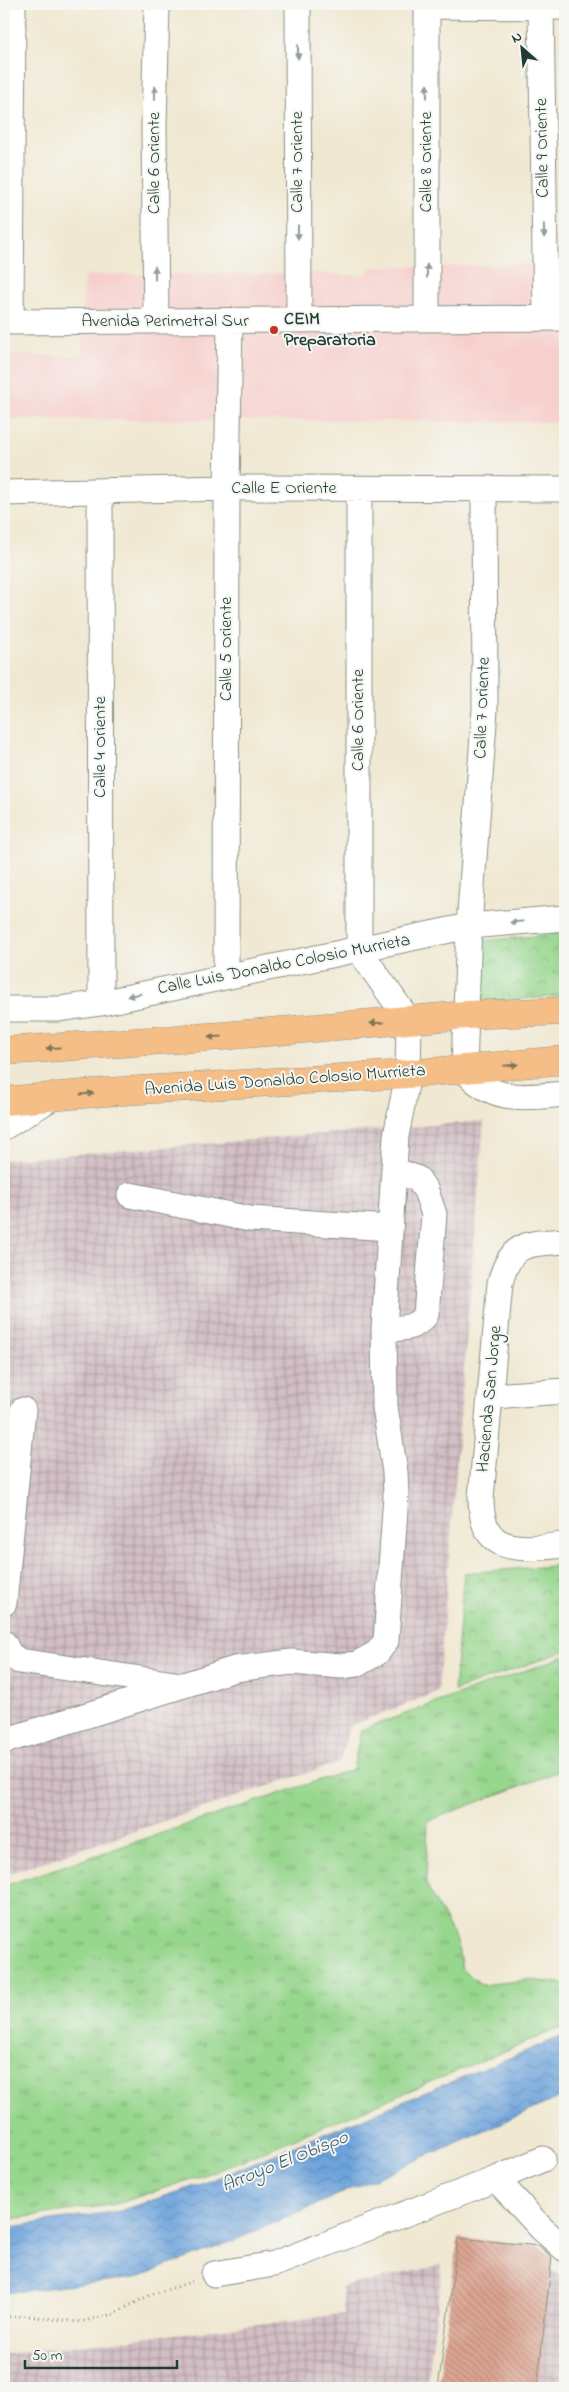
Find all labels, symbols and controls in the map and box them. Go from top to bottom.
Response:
north arrow [496,22,546,72]
text: N [508,26,526,49]
one-way arrow [294,45,302,61]
one-way arrow [423,82,431,98]
one-way arrow [151,84,159,100]
street label: Calle 9 Oriente [529,97,557,198]
street label: Calle 7 Oriente [285,110,311,213]
street label: Calle 8 Oriente [414,110,440,213]
street label: Calle 6 Oriente [142,111,168,214]
one-way arrow [540,223,548,239]
one-way arrow [294,225,302,241]
one-way arrow [423,262,431,278]
one-way arrow [151,264,159,280]
place label: CEIM Preparatoria [284,307,376,354]
street label: Avenida Perimetral Sur [81,309,249,335]
marker: CEIM Preparatoria [268,324,280,336]
street label: Calle E Oriente [231,476,338,502]
street label: Calle 5 Oriente [214,596,240,701]
street label: Calle 7 Oriente [468,656,498,759]
street label: Calle 6 Oriente [346,668,372,771]
street label: Calle 4 Oriente [88,695,114,798]
one-way arrow [508,918,524,926]
street label: Calle Luis Donaldo Colosio Murrieta [155,928,413,1002]
one-way arrow [126,991,142,999]
one-way arrow [369,1019,385,1027]
one-way arrow [207,1033,223,1041]
one-way arrow [45,1045,61,1053]
street label: Avenida Luis Donaldo Colosio Murrieta [144,1058,426,1104]
one-way arrow [503,1061,519,1069]
one-way arrow [79,1090,95,1098]
street label: Hacienda San Jorge [471,1324,510,1474]
water label: Arroyo El Obispo [218,2124,353,2200]
scale bar [25,2337,178,2369]
text: 50 m [32,2345,63,2367]

